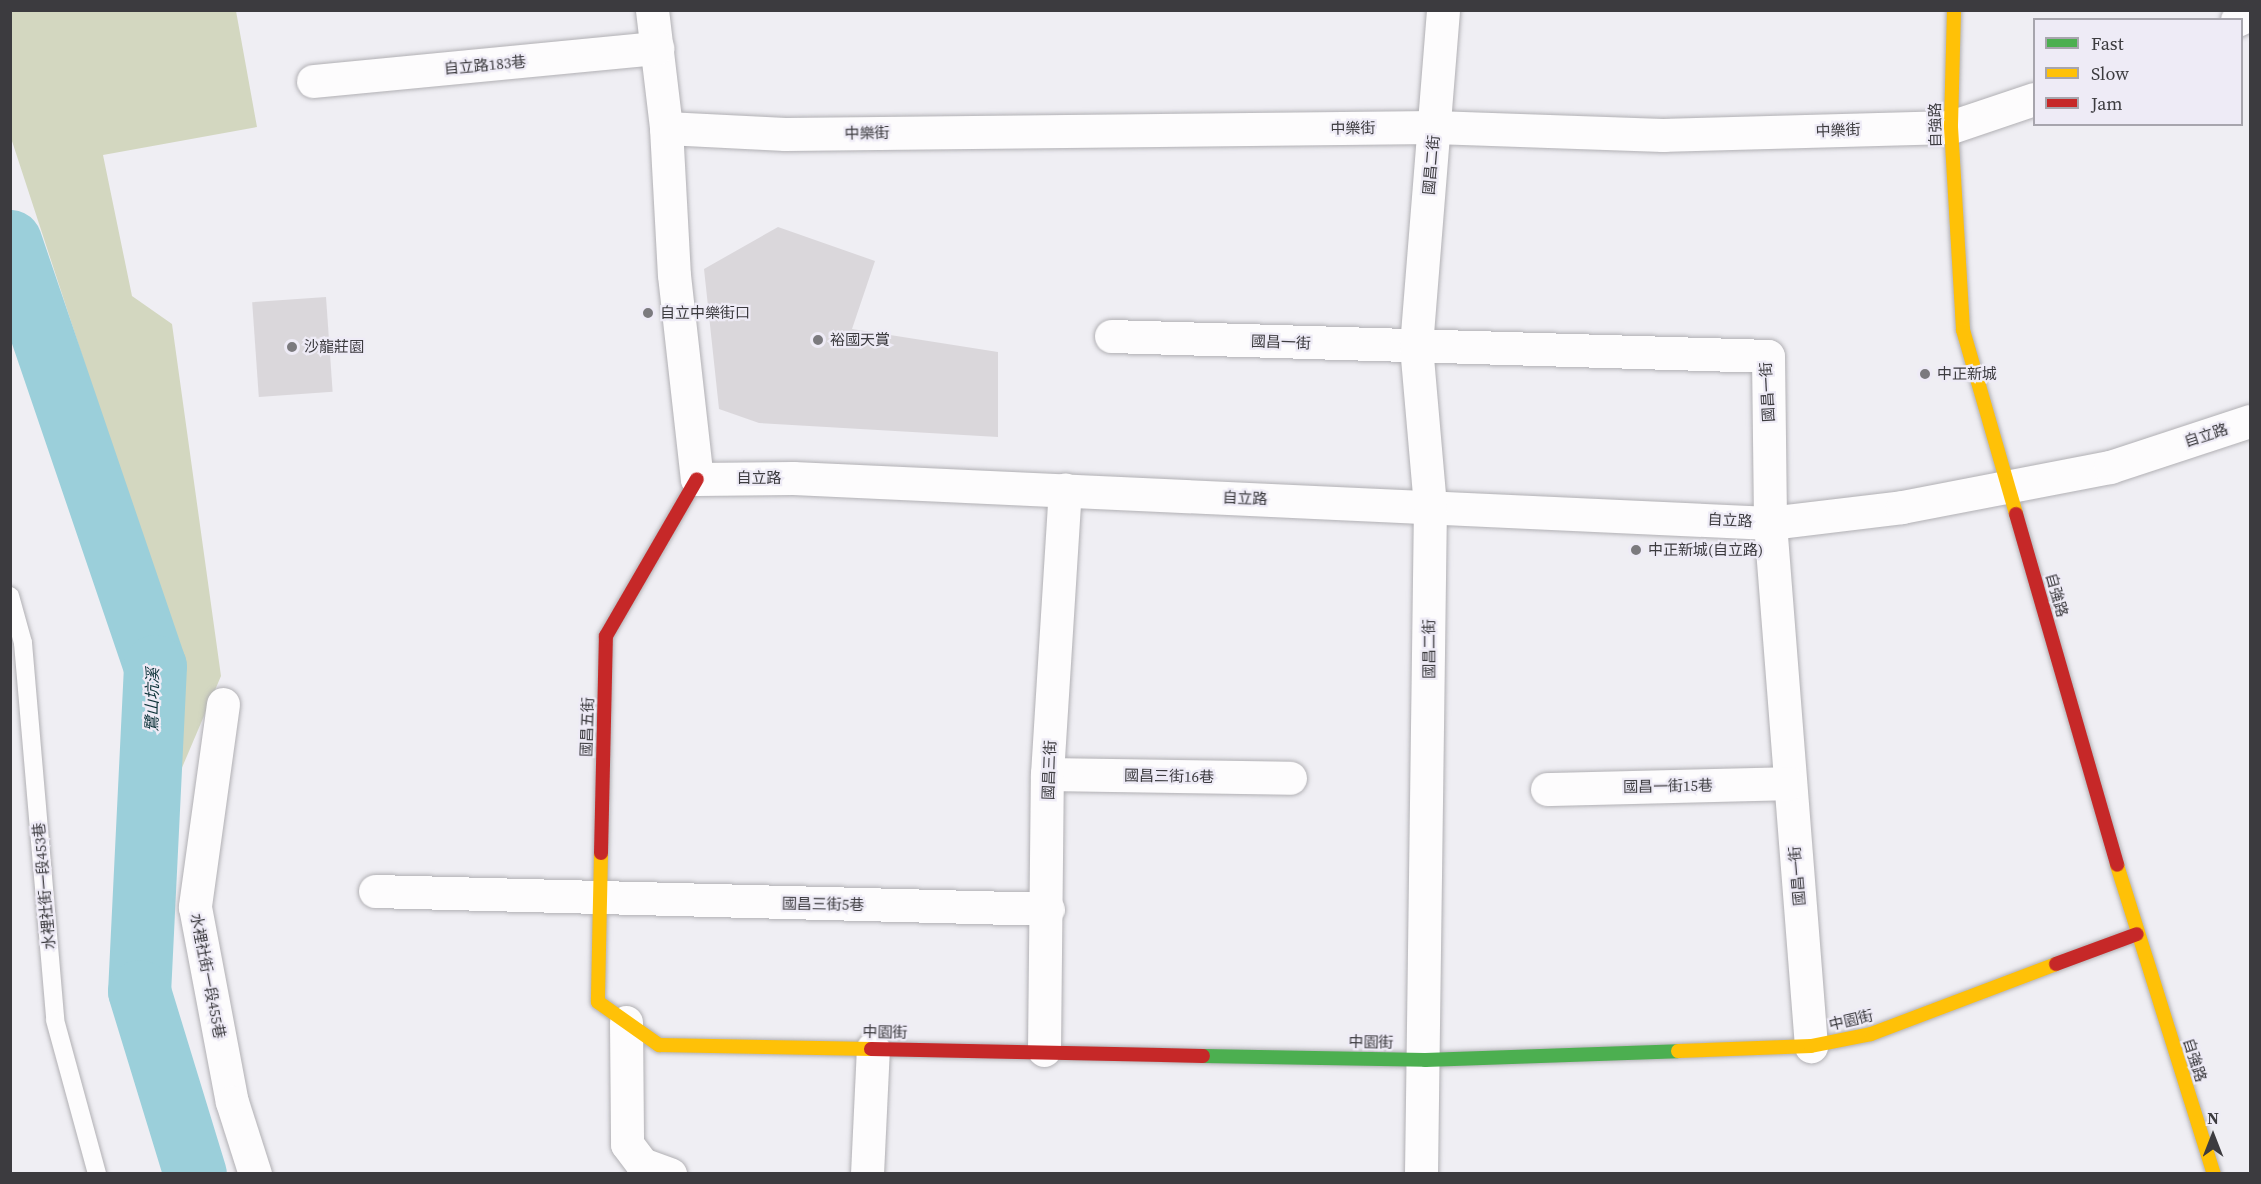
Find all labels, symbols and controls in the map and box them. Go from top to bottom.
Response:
legend [2033,18,2243,126]
text: Fast [2091,31,2124,56]
street label: 自立路183巷 [443,52,527,78]
text: Slow [2091,61,2129,86]
text: Jam [2091,91,2123,116]
street label: 自強路 [1926,102,1944,148]
street label: 中樂街 [1330,119,1376,137]
street label: 中樂街 [1815,120,1861,140]
street label: 中樂街 [844,124,890,142]
street label: 國昌二街 [1419,134,1443,196]
place label: 自立中樂街口 [660,304,750,322]
marker: 自立中樂街口 [641,306,655,320]
place label: 裕國天賞 [830,331,890,349]
street label: 國昌一街 [1251,332,1311,352]
marker: 裕國天賞 [811,333,825,347]
place label: 沙龍莊園 [304,338,364,356]
marker: 沙龍莊園 [285,340,299,354]
street label: 國昌一街 [1756,362,1778,422]
place label: 中正新城 [1937,365,1997,383]
marker: 中正新城 [1918,367,1932,381]
street label: 自立路 [2182,419,2230,451]
street label: 自立路 [737,469,781,487]
street label: 自立路 [1222,488,1268,508]
street label: 自立路 [1707,510,1753,530]
place label: 中正新城(自立路) [1648,541,1763,559]
marker: 中正新城(自立路) [1629,543,1643,557]
street label: 自強路 [2042,571,2072,619]
street label: 國昌二街 [1420,619,1438,679]
water label: 鷺山坑溪 [142,668,162,732]
street label: 國昌五街 [577,697,597,757]
street label: 國昌三街 [1039,740,1059,800]
street label: 國昌三街16巷 [1124,766,1214,786]
street label: 國昌一街15巷 [1623,776,1713,796]
street label: 水裡社街一段453巷 [29,822,59,950]
street label: 國昌一街 [1785,845,1809,907]
street label: 國昌三街5巷 [782,894,864,914]
street label: 水裡社街一段455巷 [187,912,229,1040]
street label: 中園街 [1827,1006,1875,1034]
street label: 中園街 [862,1023,908,1041]
street label: 中園街 [1348,1033,1394,1051]
street label: 自強路 [2179,1036,2211,1084]
north arrow [2183,1106,2243,1166]
text: N [2207,1107,2219,1129]

